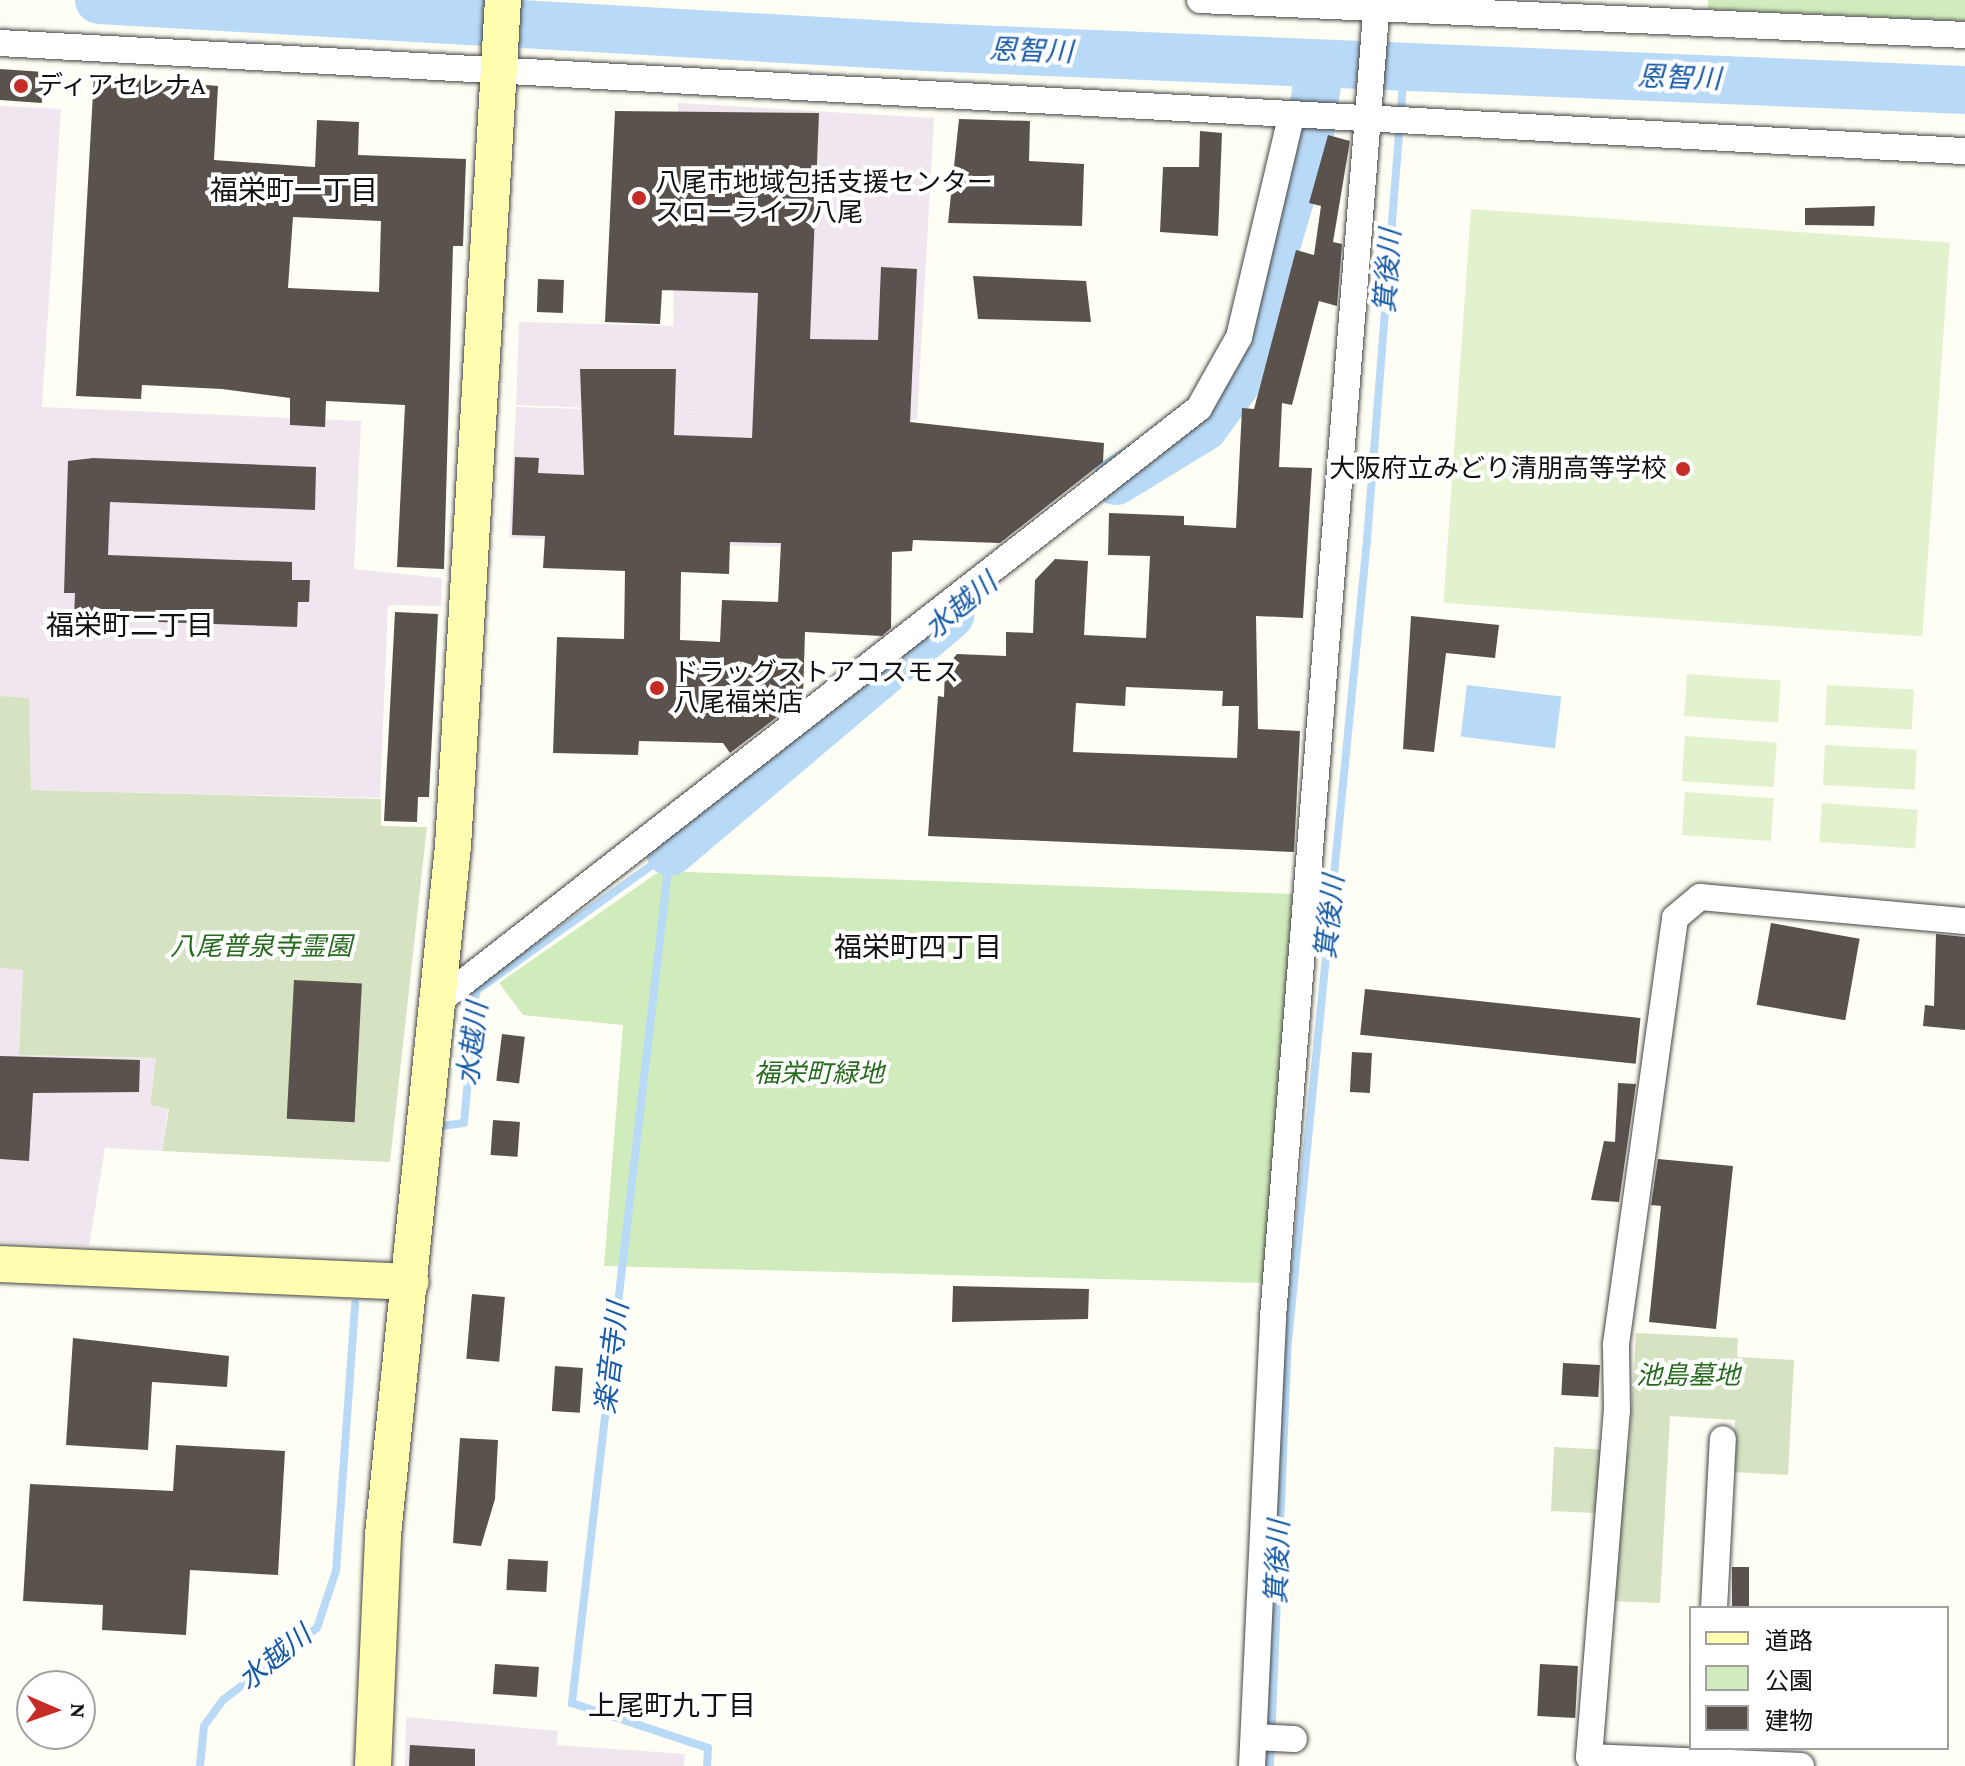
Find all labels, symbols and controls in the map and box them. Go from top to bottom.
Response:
water label: 恩智川 [988,33,1074,69]
water label: 恩智川 [1636,60,1722,96]
place label: ディアセレナA [37,70,208,102]
marker: ディアセレナA [12,77,30,95]
place label: 八尾市地域包括支援センター スローライフ八尾 [655,167,993,228]
district label: 福栄町一丁目 [210,174,378,208]
marker: 八尾市地域包括支援センター スローライフ八尾 [630,189,648,207]
water label: 箕後川 [1368,228,1408,314]
place label: 大阪府立みどり清朋高等学校 [1329,453,1667,485]
marker: 大阪府立みどり清朋高等学校 [1674,460,1692,478]
water label: 水越川 [918,566,1004,646]
district label: 福栄町二丁目 [46,609,214,643]
place label: ドラッグストアコスモス 八尾福栄店 [673,657,959,718]
marker: ドラッグストアコスモス 八尾福栄店 [648,679,666,697]
water label: 箕後川 [1309,873,1351,961]
park label: 八尾普泉寺霊園 [170,931,352,963]
district label: 福栄町四丁目 [834,931,1002,965]
water label: 水越川 [451,1000,495,1088]
park label: 福栄町緑地 [754,1058,884,1090]
water label: 楽音寺川 [589,1300,635,1416]
park label: 池島墓地 [1636,1360,1740,1392]
water label: 箕後川 [1260,1519,1296,1605]
legend [1689,1606,1949,1750]
water label: 水越川 [232,1619,318,1697]
text: 道路 [1765,1627,1813,1654]
text: 公園 [1765,1667,1813,1694]
north arrow [16,1670,96,1750]
district label: 上尾町九丁目 [588,1689,756,1723]
text: N [66,1703,91,1719]
text: 建物 [1765,1707,1813,1734]

